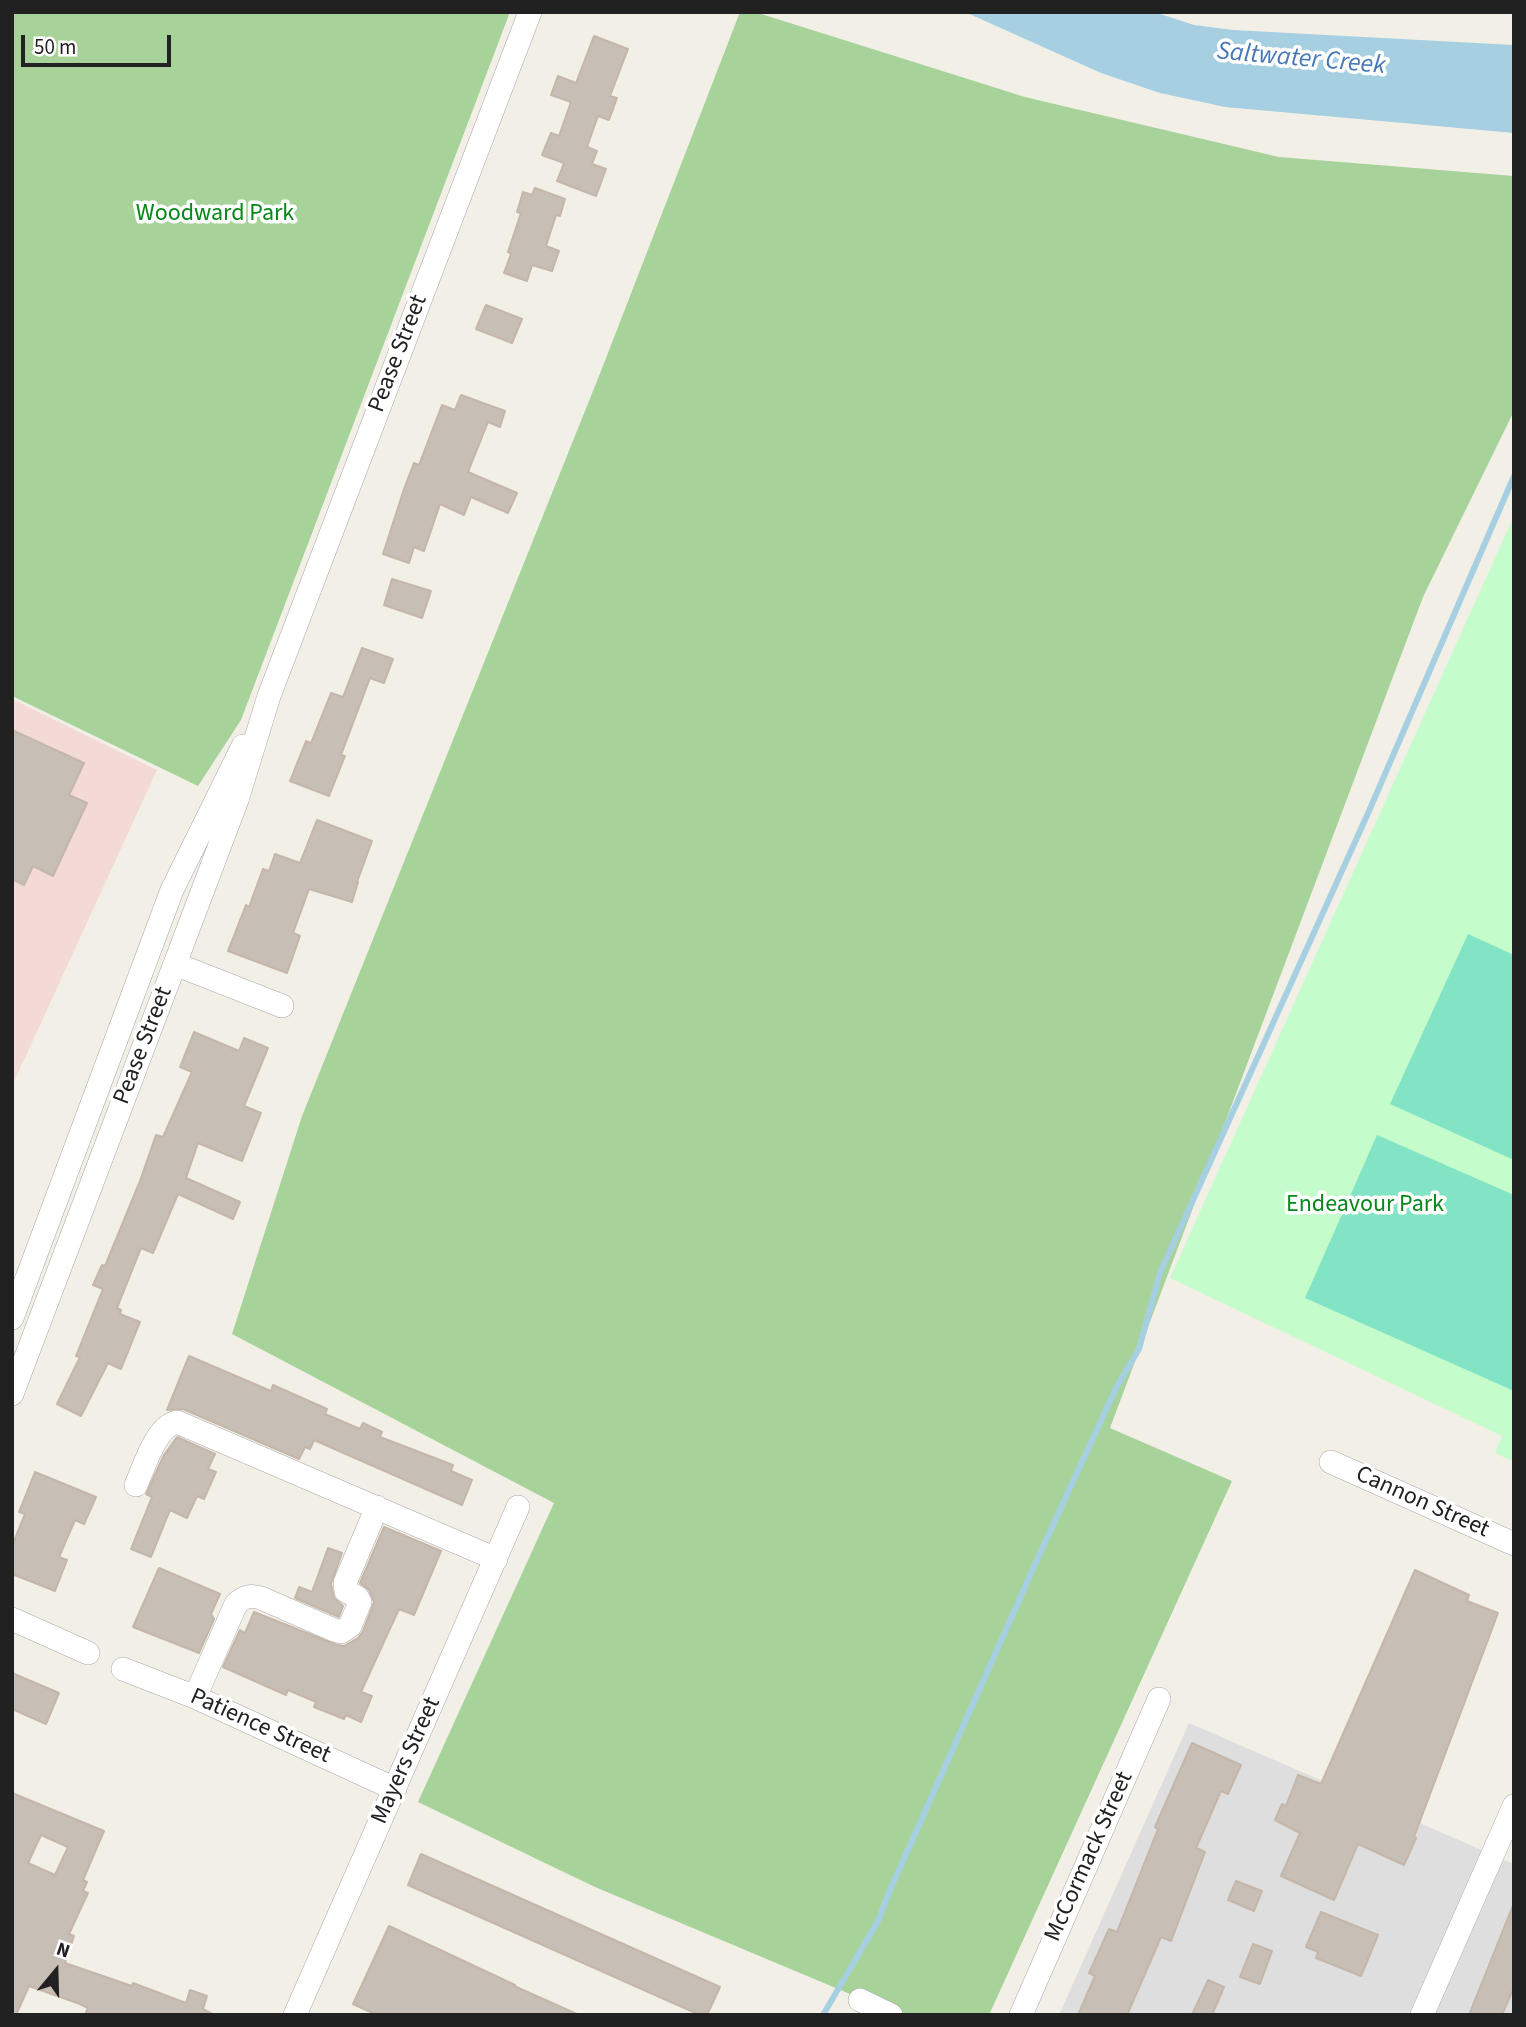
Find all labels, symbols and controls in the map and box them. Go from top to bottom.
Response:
scale bar [24,21,175,65]
text: 50 m [34,32,76,62]
water label: Saltwater Creek [1215,37,1387,83]
park label: Woodward Park [136,201,294,229]
street label: Pease Street [363,291,435,417]
street label: Pease Street [108,983,180,1109]
park label: Endeavour Park [1286,1192,1444,1220]
street label: Cannon Street [1351,1461,1493,1545]
street label: Patience Street [185,1683,335,1771]
street label: Mayers Street [366,1693,448,1829]
street label: McCormack Street [1040,1767,1140,1947]
north arrow [21,1936,91,2006]
text: N [53,1936,73,1965]

